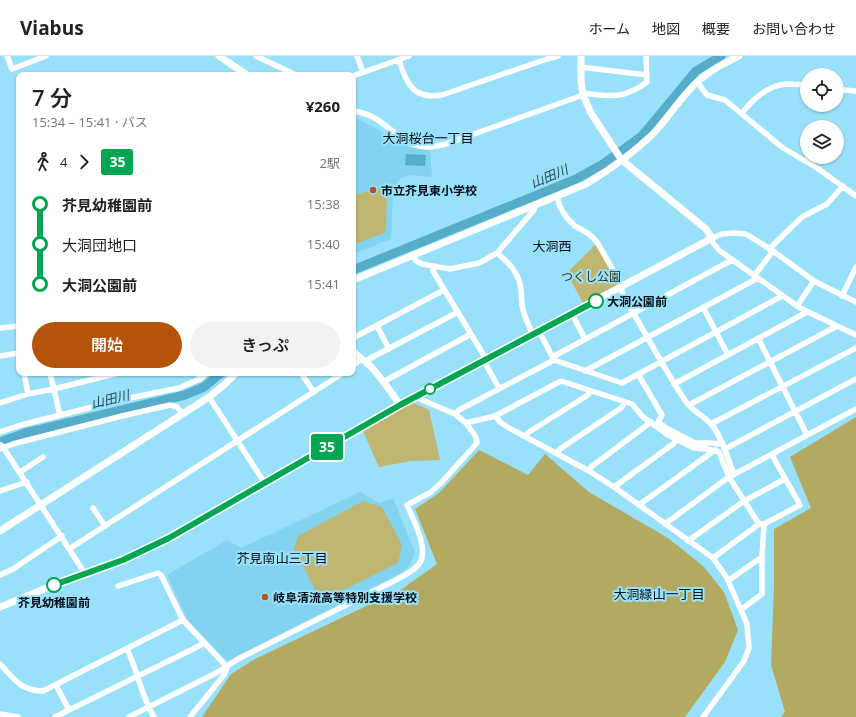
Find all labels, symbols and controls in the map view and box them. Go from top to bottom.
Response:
text: Viabus [20,15,84,41]
text: ホーム [588,19,630,38]
text: 地図 [652,19,680,38]
text: 概要 [702,19,730,38]
text: お問い合わせ [752,19,836,38]
map controls [800,68,844,164]
button: locate [800,68,844,112]
text: 7 分 [32,82,72,112]
text: ¥260 [306,96,340,116]
text: 15:34 – 15:41 · バス [32,113,148,131]
button: layers [800,120,844,164]
district label: 大洞桜台一丁目 [382,129,474,147]
icon: walk [32,151,54,173]
icon: forward [73,151,95,173]
text: 35 [109,152,125,171]
text: 4 [60,153,67,171]
text: 2駅 [320,154,340,172]
water label: 山田川 [528,159,572,192]
place label: 市立芥見東小学校 [381,182,477,199]
marker: 市立芥見東小学校 [368,185,378,195]
text: 芥見幼稚園前 [62,195,152,215]
text: 15:38 [307,195,340,213]
text: 大洞団地口 [62,235,137,255]
text: 15:40 [307,235,340,253]
district label: 大洞西 [532,237,572,255]
park label: つくし公園 [561,268,621,285]
text: 大洞公園前 [62,275,137,295]
text: 15:41 [307,275,340,293]
marker: 大洞公園前 [588,293,604,309]
place label: 大洞公園前 [607,293,667,310]
button: 開始 [32,322,182,368]
button: きっぷ [190,322,340,368]
unlabelled marker [424,383,436,395]
water label: 山田川 [89,385,133,412]
line badge: 35 [309,434,345,460]
text: 35 [319,437,335,456]
district label: 芥見南山三丁目 [236,549,328,567]
marker: 芥見幼稚園前 [46,577,62,593]
district label: 大洞緑山一丁目 [613,585,705,603]
place label: 岐阜清流高等特別支援学校 [273,589,417,606]
marker: 岐阜清流高等特別支援学校 [260,592,270,602]
place label: 芥見幼稚園前 [18,594,90,611]

